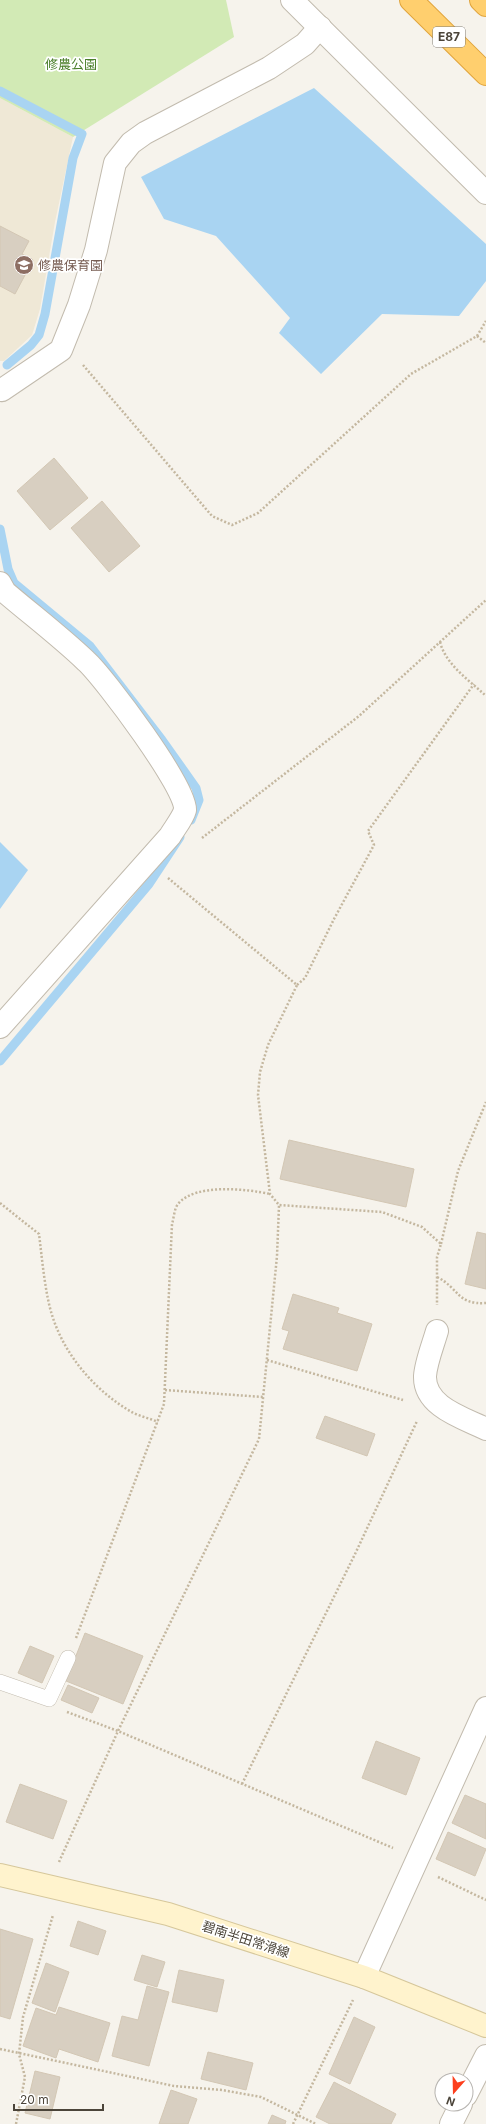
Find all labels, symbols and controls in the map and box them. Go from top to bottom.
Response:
road number: E87 [433,27,465,47]
park label: 修農公園 [45,56,97,72]
school or university icon: 修農保育園 [13,254,35,276]
place label: 修農保育園 [38,257,103,273]
street label: 碧南半田常滑線 [200,1917,292,1961]
north arrow [434,2072,474,2112]
scale bar [14,2086,103,2112]
text: 20 m [20,2092,49,2107]
text: N [444,2093,457,2109]

